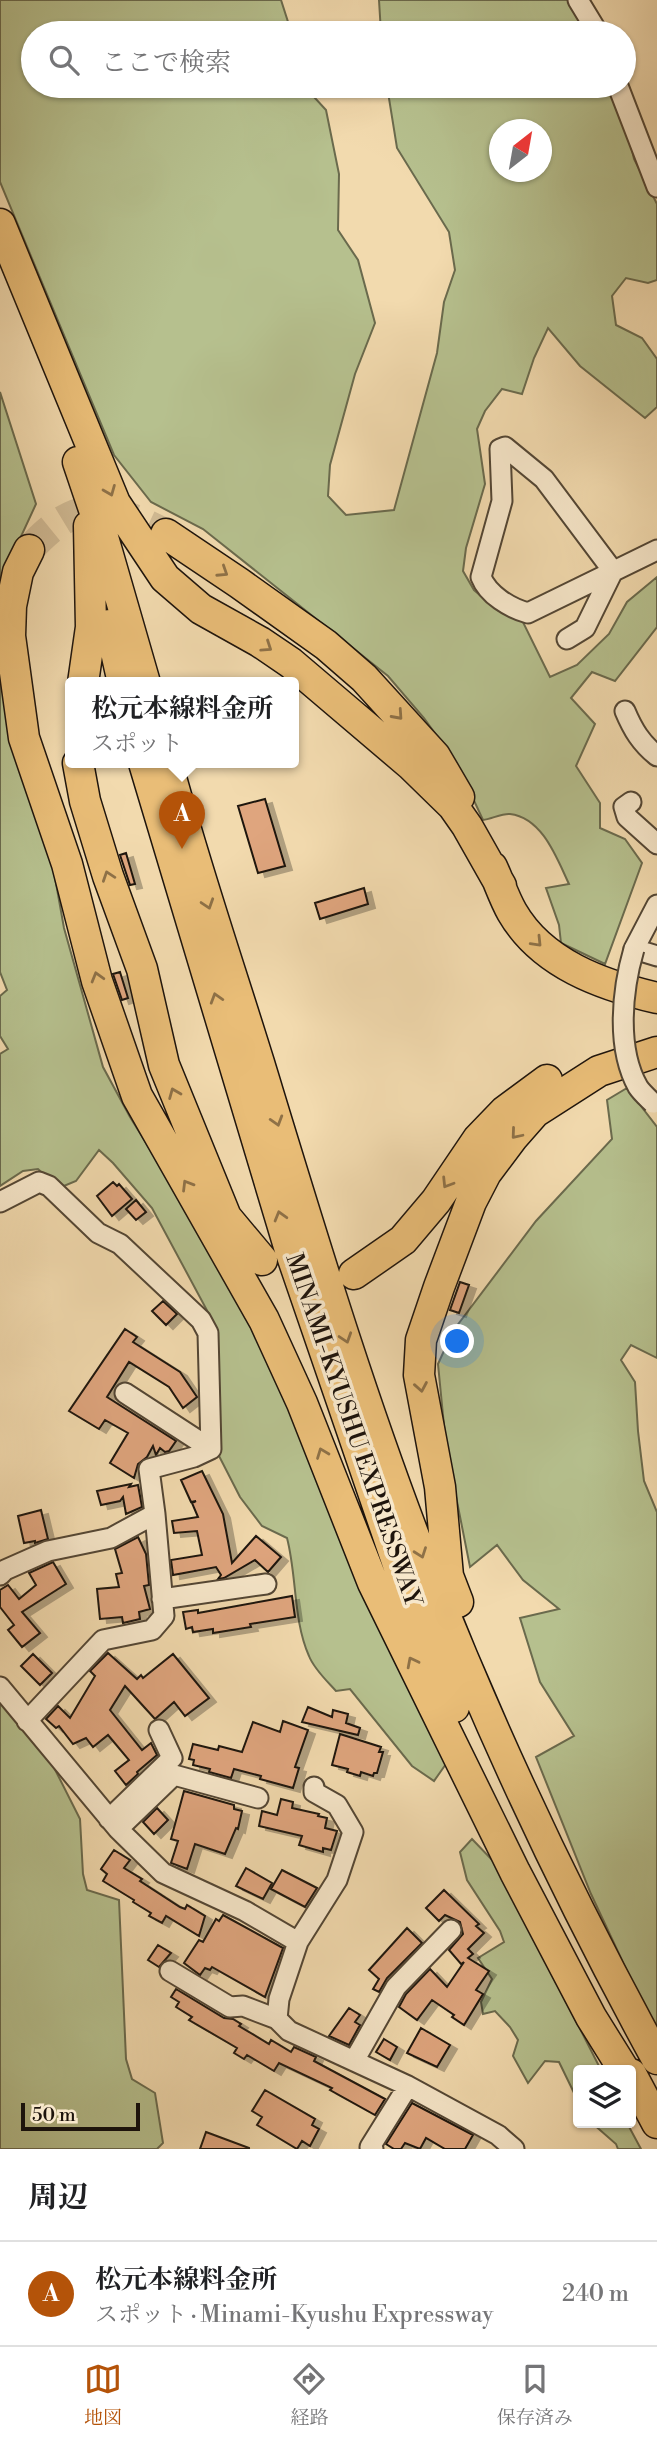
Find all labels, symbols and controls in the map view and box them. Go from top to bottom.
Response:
search box [21,21,636,98]
icon: search [45,41,83,79]
text: ここで検索 [101,47,231,79]
north arrow [489,119,552,182]
one-way arrow [102,484,116,496]
one-way arrow [215,563,228,576]
one-way arrow [260,639,273,652]
popup [65,677,299,768]
text: 松元本線料金所 [91,693,273,725]
one-way arrow [390,707,402,720]
text: スポット [91,730,183,758]
pin: A [159,791,205,849]
one-way arrow [102,870,116,882]
one-way arrow [200,898,214,910]
one-way arrow [529,934,542,947]
one-way arrow [90,971,105,983]
one-way arrow [209,992,224,1004]
one-way arrow [169,1087,183,1099]
one-way arrow [268,1115,283,1127]
one-way arrow [512,1125,524,1138]
one-way arrow [442,1176,455,1189]
one-way arrow [182,1179,195,1192]
one-way arrow [273,1210,288,1222]
street label: MINAMI-KYUSHU EXPRESSWAY [278,1250,428,1612]
your location [440,1324,474,1358]
one-way arrow [337,1332,352,1344]
one-way arrow [413,1381,428,1393]
one-way arrow [316,1448,330,1460]
one-way arrow [412,1546,426,1558]
one-way arrow [406,1657,420,1669]
map controls [573,2065,636,2128]
button: layers [573,2065,636,2128]
scale bar [21,2100,140,2132]
text: 50 m [32,2103,76,2127]
text: 周辺 [28,2179,88,2217]
text: 松元本線料金所 [95,2264,277,2296]
text: A [43,2280,59,2308]
text: 240 m [562,2280,629,2308]
text: スポット · Minami-Kyushu Expressway [95,2301,493,2329]
tab: 地図 [84,2360,122,2430]
tab: 経路 [290,2360,329,2430]
tab: 保存済み [497,2360,573,2430]

